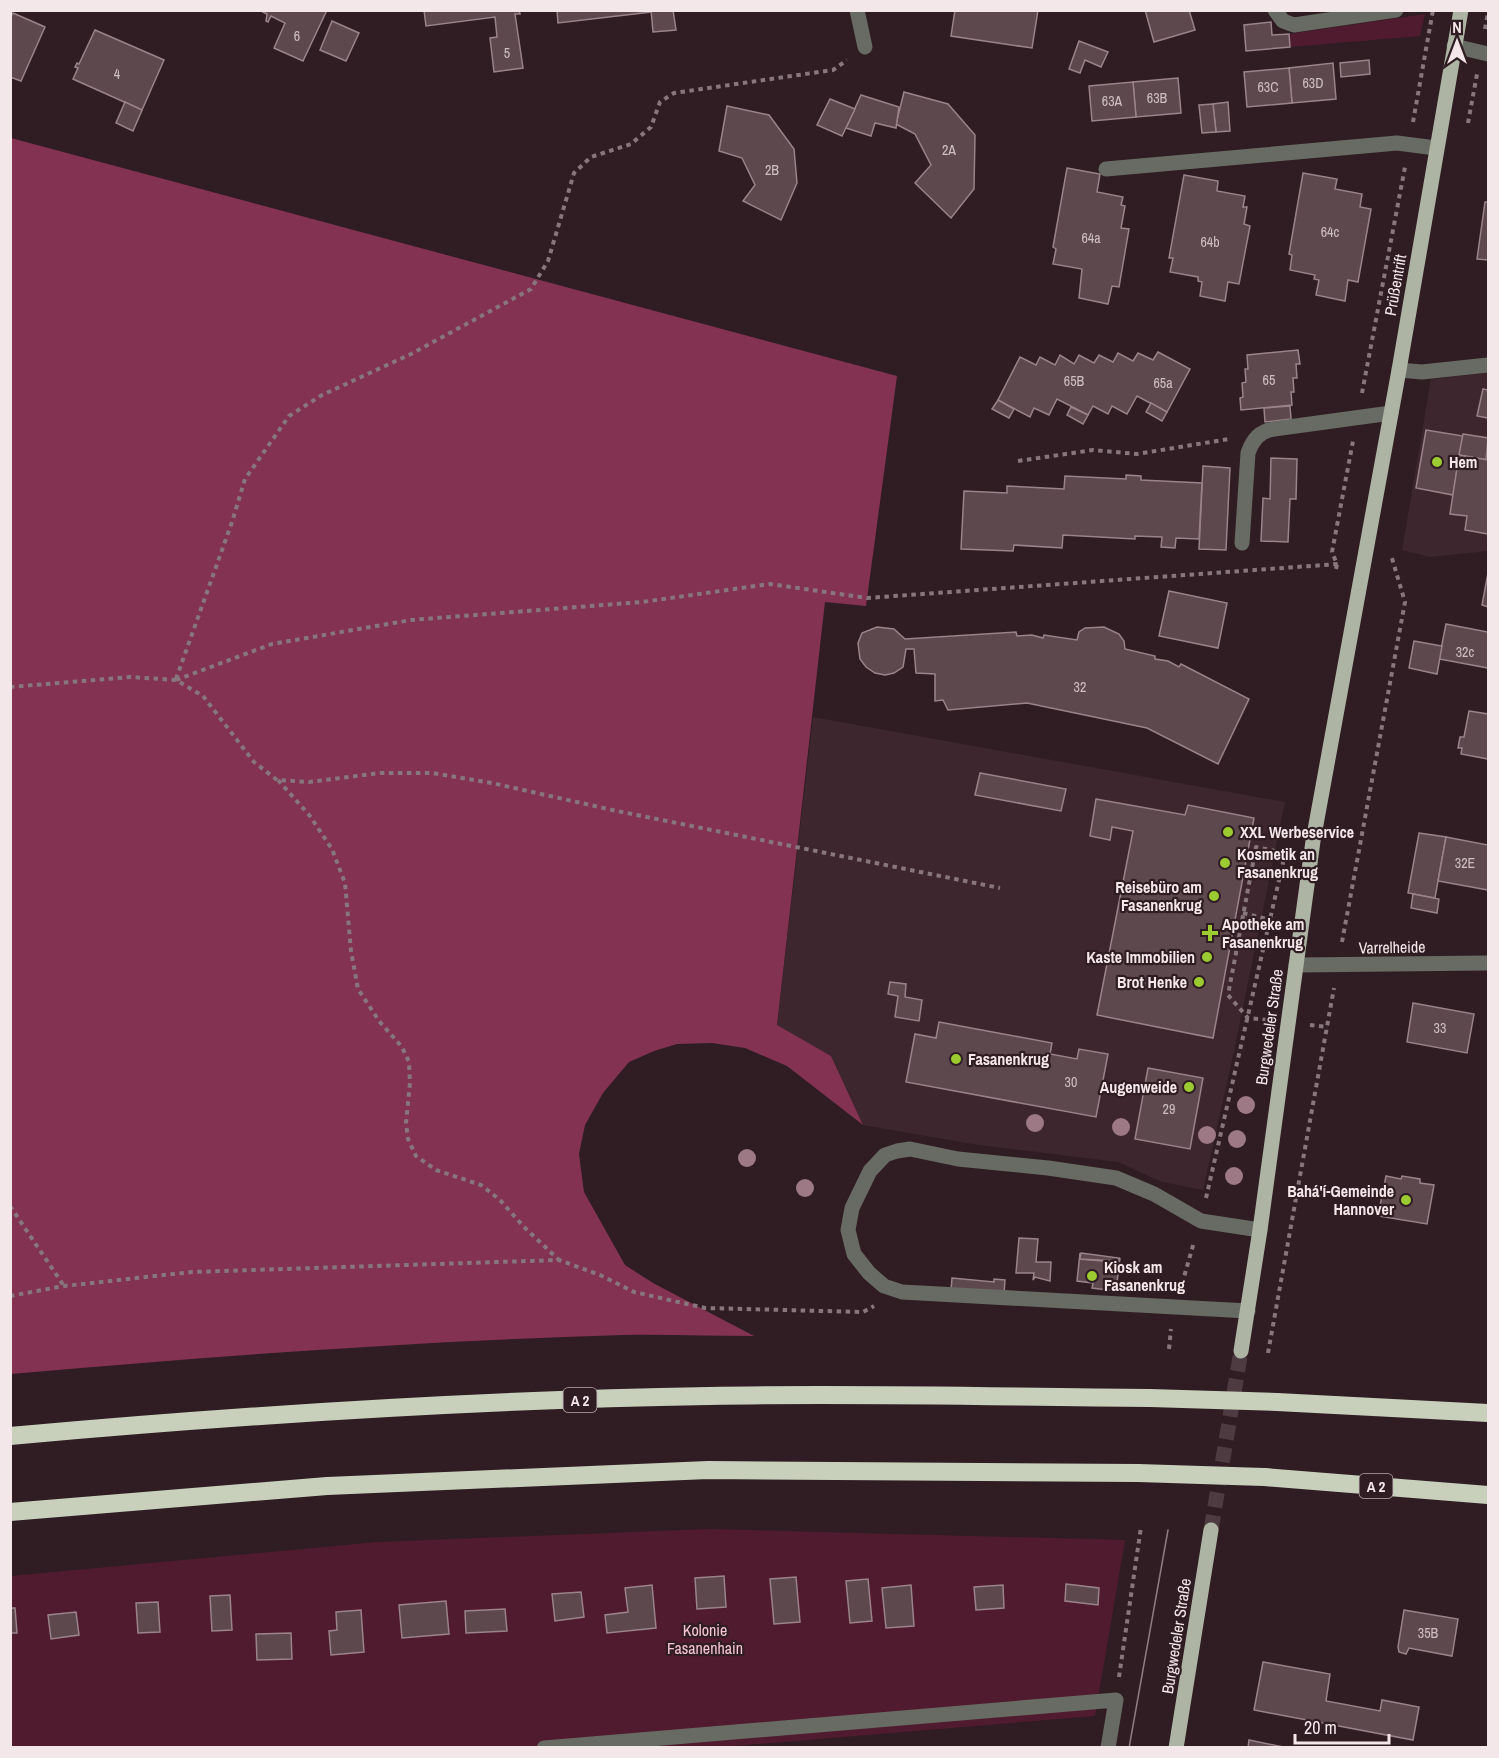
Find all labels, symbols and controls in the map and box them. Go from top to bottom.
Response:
north arrow [1427,12,1487,72]
text: N [1452,16,1462,38]
house number: 6 [294,27,300,45]
house number: 5 [504,44,510,62]
house number: 4 [114,65,121,83]
house number: 63D [1302,74,1324,92]
house number: 63C [1257,78,1279,96]
house number: 63B [1147,89,1168,107]
house number: 63A [1102,92,1123,110]
house number: 2A [942,141,956,159]
house number: 2B [765,161,779,179]
house number: 64c [1321,223,1340,241]
house number: 64a [1081,229,1101,247]
house number: 64b [1200,233,1220,251]
street label: Prüßentrift [1379,252,1411,317]
house number: 65 [1263,371,1275,389]
house number: 65B [1064,372,1085,390]
house number: 65a [1153,374,1173,392]
place label: Hem [1449,451,1477,473]
marker: Hem [1430,455,1444,469]
house number: 32c [1456,643,1475,661]
house number: 32 [1074,678,1086,696]
place label: XXL Werbeservice [1240,821,1354,843]
marker: XXL Werbeservice [1221,825,1235,839]
place label: Kosmetik an Fasanenkrug [1237,843,1318,883]
house number: 32E [1455,854,1475,872]
marker: Kosmetik an Fasanenkrug [1218,856,1232,870]
place label: Reisebüro am Fasanenkrug [1115,876,1202,916]
marker: Reisebüro am Fasanenkrug [1207,889,1221,903]
place label: Apotheke am Fasanenkrug [1222,913,1304,953]
marker: Apotheke am Fasanenkrug [1203,926,1217,940]
street label: Varrelheide [1358,935,1426,959]
place label: Kaste Immobilien [1086,946,1195,968]
marker: Kaste Immobilien [1200,950,1214,964]
street label: Burgwedeler Straße [1250,968,1288,1086]
place label: Brot Henke [1117,971,1187,993]
marker: Brot Henke [1192,975,1206,989]
house number: 33 [1434,1019,1446,1037]
place label: Fasanenkrug [968,1048,1049,1070]
marker: Fasanenkrug [949,1052,963,1066]
house number: 30 [1065,1073,1077,1091]
place label: Augenweide [1100,1076,1177,1098]
marker: Augenweide [1182,1080,1196,1094]
house number: 29 [1163,1100,1175,1118]
place label: Bahá'í-Gemeinde Hannover [1287,1180,1395,1220]
marker: Bahá'í-Gemeinde Hannover [1399,1193,1413,1207]
place label: Kiosk am Fasanenkrug [1104,1256,1185,1296]
marker: Kiosk am Fasanenkrug [1085,1269,1099,1283]
road number: A 2 [564,1388,596,1412]
road number: A 2 [1360,1474,1392,1498]
street label: Burgwedeler Straße [1156,1577,1196,1695]
park label: Kolonie Fasanenhain [667,1619,743,1659]
house number: 35B [1418,1624,1439,1642]
scale bar [1295,1707,1390,1745]
text: 20 m [1304,1715,1337,1740]

